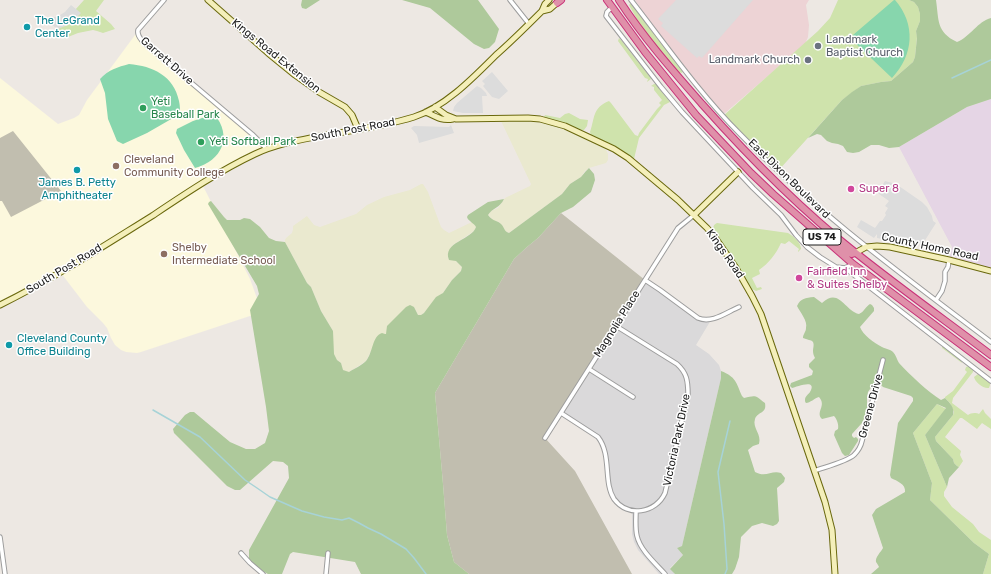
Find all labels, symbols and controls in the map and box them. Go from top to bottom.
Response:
place label: The LeGrand Center [35,14,100,40]
street label: Kings Road Extension [229,16,323,96]
marker: The LeGrand Center [22,22,32,32]
place label: Landmark Baptist Church [826,33,903,59]
street label: Garrett Drive [138,34,196,88]
marker: Landmark Baptist Church [813,41,823,51]
place label: Landmark Church [709,53,800,67]
marker: Landmark Church [803,55,813,65]
place label: Yeti Baseball Park [151,95,220,121]
marker: Yeti Baseball Park [138,103,148,113]
street label: South Post Road [310,115,396,145]
place label: Yeti Softball Park [209,135,296,149]
marker: Yeti Softball Park [196,137,206,147]
street label: East Dixon Boulevard [745,137,833,221]
place label: Cleveland Community College [124,153,224,179]
marker: Cleveland Community College [111,161,121,171]
marker: James B. Petty Amphitheater [72,165,82,175]
place label: James B. Petty Amphitheater [38,176,116,202]
place label: Super 8 [859,182,899,196]
marker: Super 8 [846,184,856,194]
street label: Kings Road [703,227,747,281]
road number: US 74 [803,229,841,245]
street label: County Home Road [880,230,980,264]
street label: South Post Road [24,241,104,297]
place label: Shelby Intermediate School [172,241,275,267]
marker: Shelby Intermediate School [159,249,169,259]
place label: Fairfield Inn & Suites Shelby [807,265,887,291]
marker: Fairfield Inn & Suites Shelby [794,273,804,283]
street label: Magnolia Place [591,288,643,360]
place label: Cleveland County Office Building [17,332,107,358]
marker: Cleveland County Office Building [4,340,14,350]
street label: Greene Drive [856,372,886,440]
street label: Victoria Park Drive [661,393,693,487]

